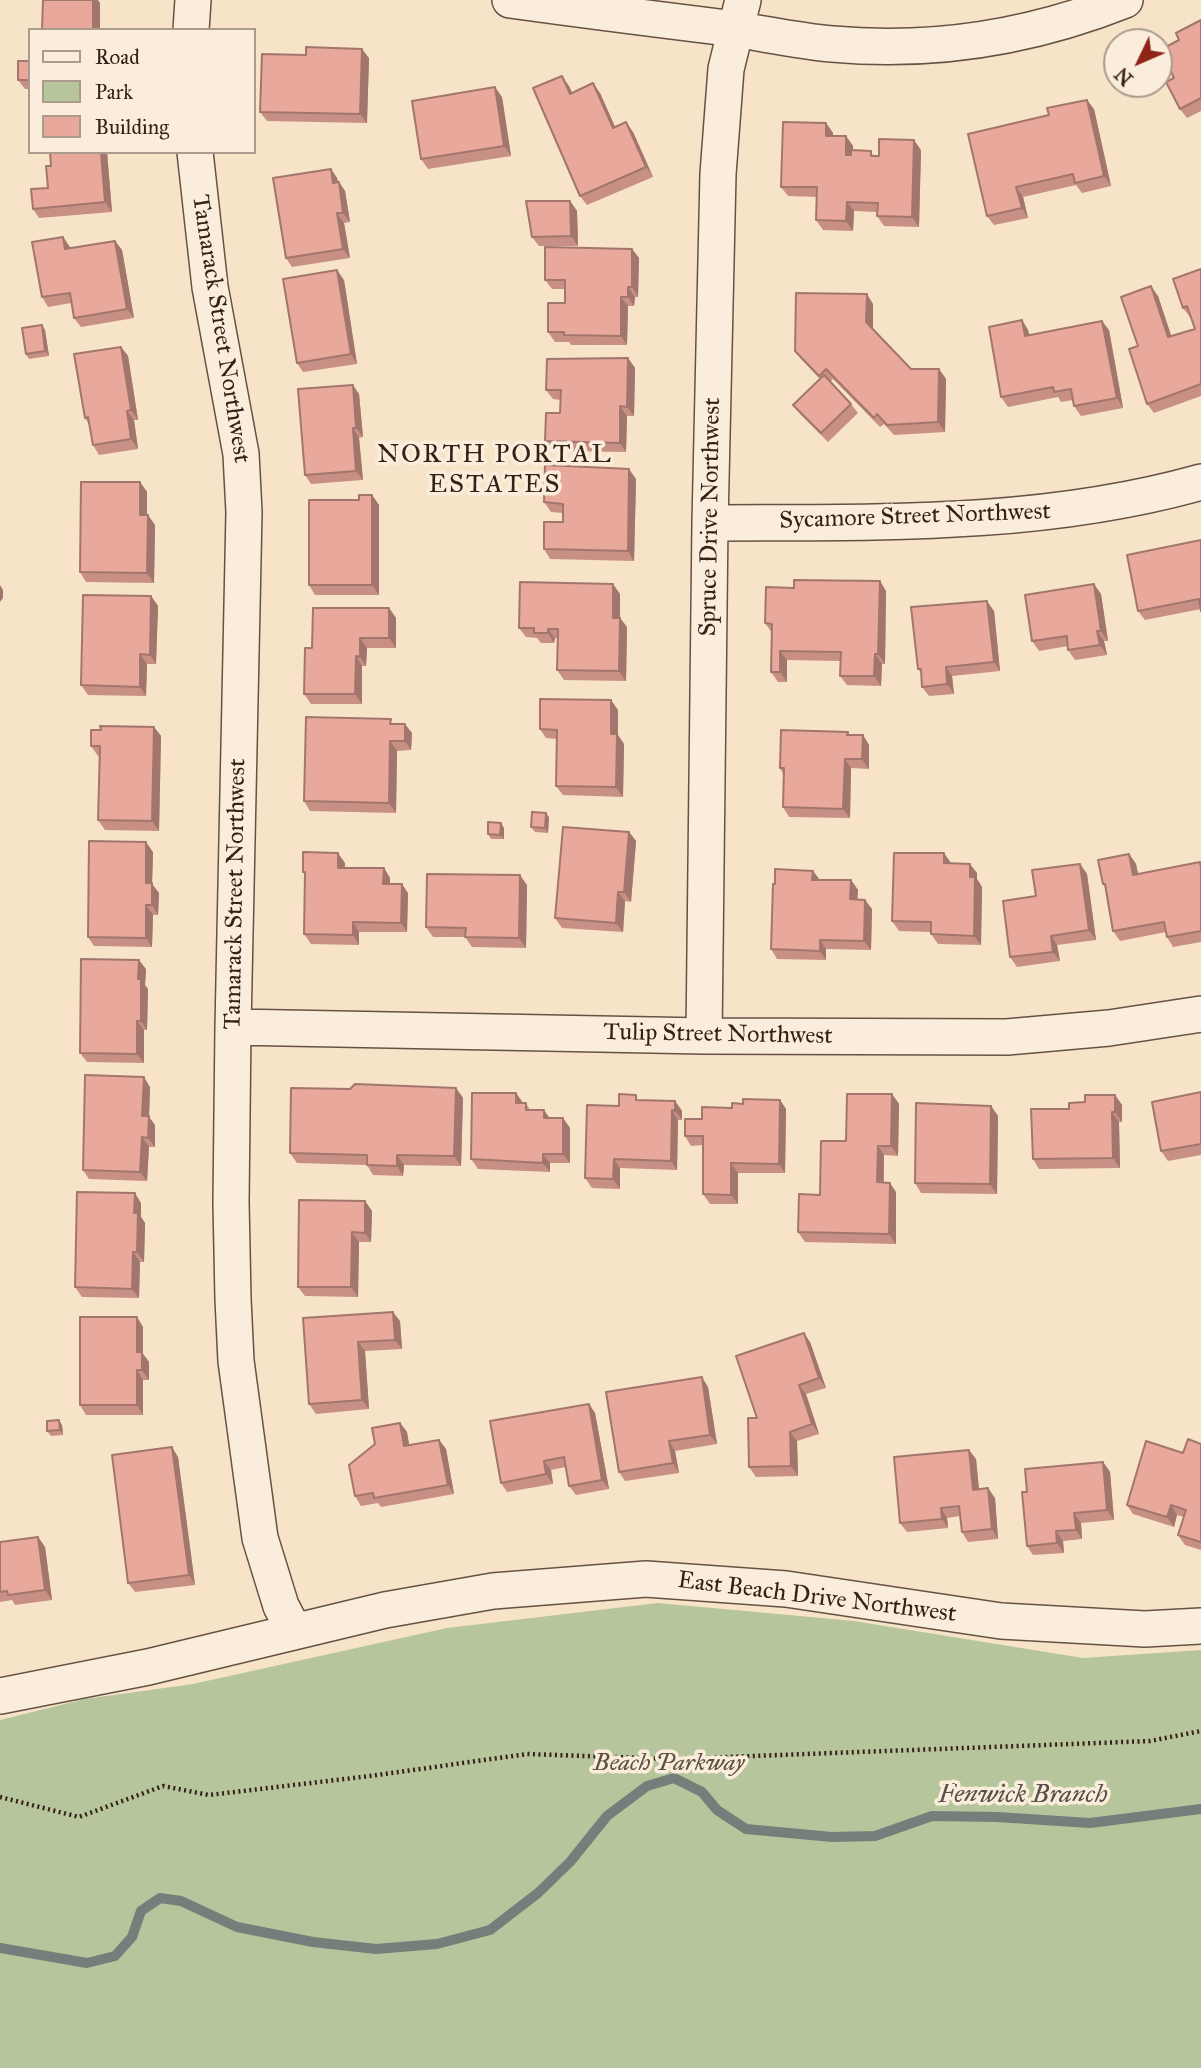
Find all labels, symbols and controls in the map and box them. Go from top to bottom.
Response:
legend [28,28,256,154]
north arrow [1103,28,1173,98]
text: Road [95,44,140,70]
text: N [1110,63,1138,90]
text: Park [95,79,133,105]
text: Building [95,114,169,140]
street label: Tamarack Street Northwest [185,193,255,465]
street label: Spruce Drive Northwest [695,397,727,637]
district label: NORTH PORTAL ESTATES [379,440,611,502]
street label: Sycamore Street Northwest [779,498,1051,536]
street label: Tamarack Street Northwest [219,758,253,1030]
street label: Tulip Street Northwest [603,1019,833,1051]
street label: East Beach Drive Northwest [676,1567,958,1629]
park label: Beach Parkway [594,1750,744,1778]
water label: Fenwick Branch [938,1780,1108,1812]

